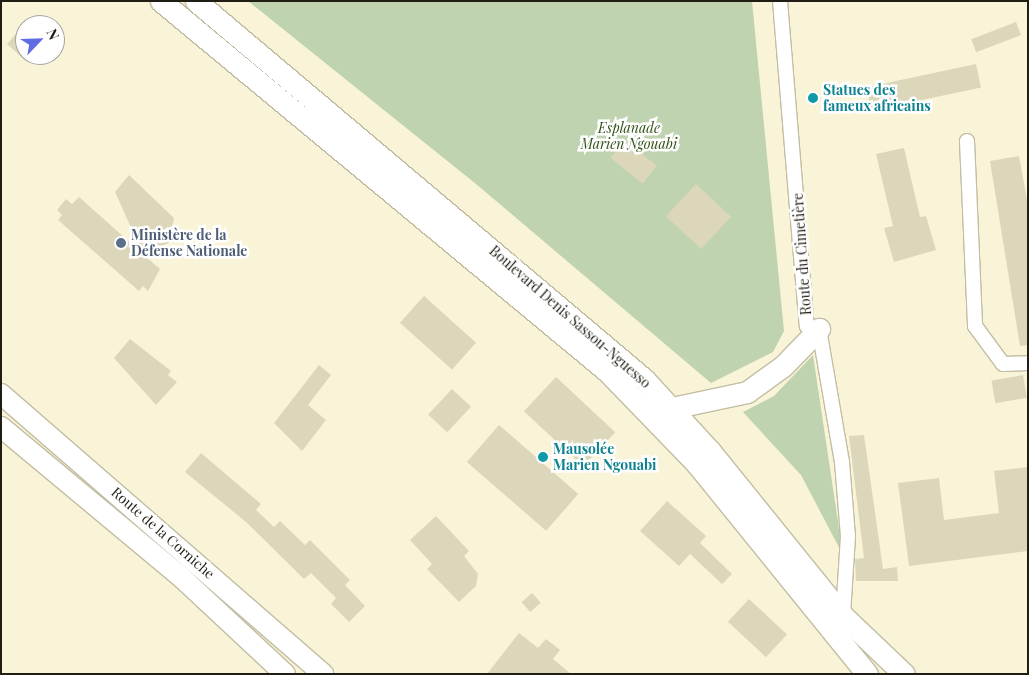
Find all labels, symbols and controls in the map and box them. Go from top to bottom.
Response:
north arrow [15,15,65,65]
text: N [43,26,64,43]
place label: Statues des fameux africains [823,82,931,114]
marker: Statues des fameux africains [807,92,819,104]
park label: Esplanade Marien Ngouabi [581,120,677,152]
street label: Route du Cimetière [789,192,815,316]
place label: Ministère de la Défense Nationale [131,227,247,260]
marker: Ministère de la Défense Nationale [115,237,127,249]
street label: Boulevard Denis Sassou-Nguesso [486,242,654,392]
place label: Mausolée Marien Ngouabi [553,441,657,474]
marker: Mausolée Marien Ngouabi [537,451,549,463]
street label: Route de la Corniche [108,483,218,583]

